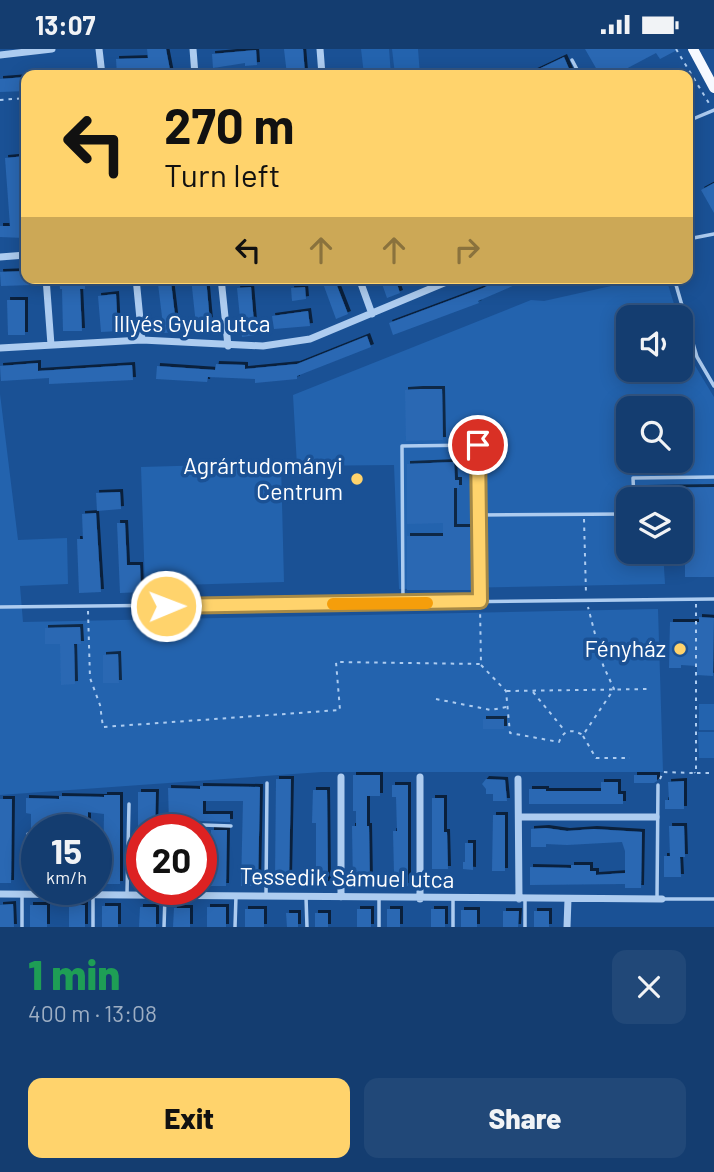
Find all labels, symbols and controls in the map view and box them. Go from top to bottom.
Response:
text: 13:07 [35,9,95,40]
text: 270 m [164,95,294,154]
icon: left [49,98,140,189]
text: Turn left [164,155,281,193]
icon: left [229,231,267,269]
icon: ahead [302,231,340,269]
icon: ahead [375,231,413,269]
icon: right [448,231,486,269]
map controls [616,305,693,564]
button: sound [616,305,693,382]
street label: Illyés Gyula utca [113,309,271,337]
button: search [616,396,693,473]
pin [448,415,508,475]
icon: arrive [459,426,497,464]
place label: Agrártudományi Centrum [183,451,343,505]
marker: Agrártudományi Centrum [349,471,365,487]
button: layers [616,487,693,564]
position arrow [129,569,203,643]
place label: Fényház [584,634,666,662]
marker: Fényház [672,641,688,657]
speed limit sign: 20 [126,814,217,905]
text: 15 [51,829,82,871]
street label: Tessedik Sámuel utca [239,861,455,893]
text: km/h [46,866,87,888]
text: 1 min [28,948,120,998]
button: close [612,950,686,1024]
text: 400 m · 13:08 [28,999,157,1027]
button: Exit [28,1078,350,1158]
button: Share [364,1078,686,1158]

